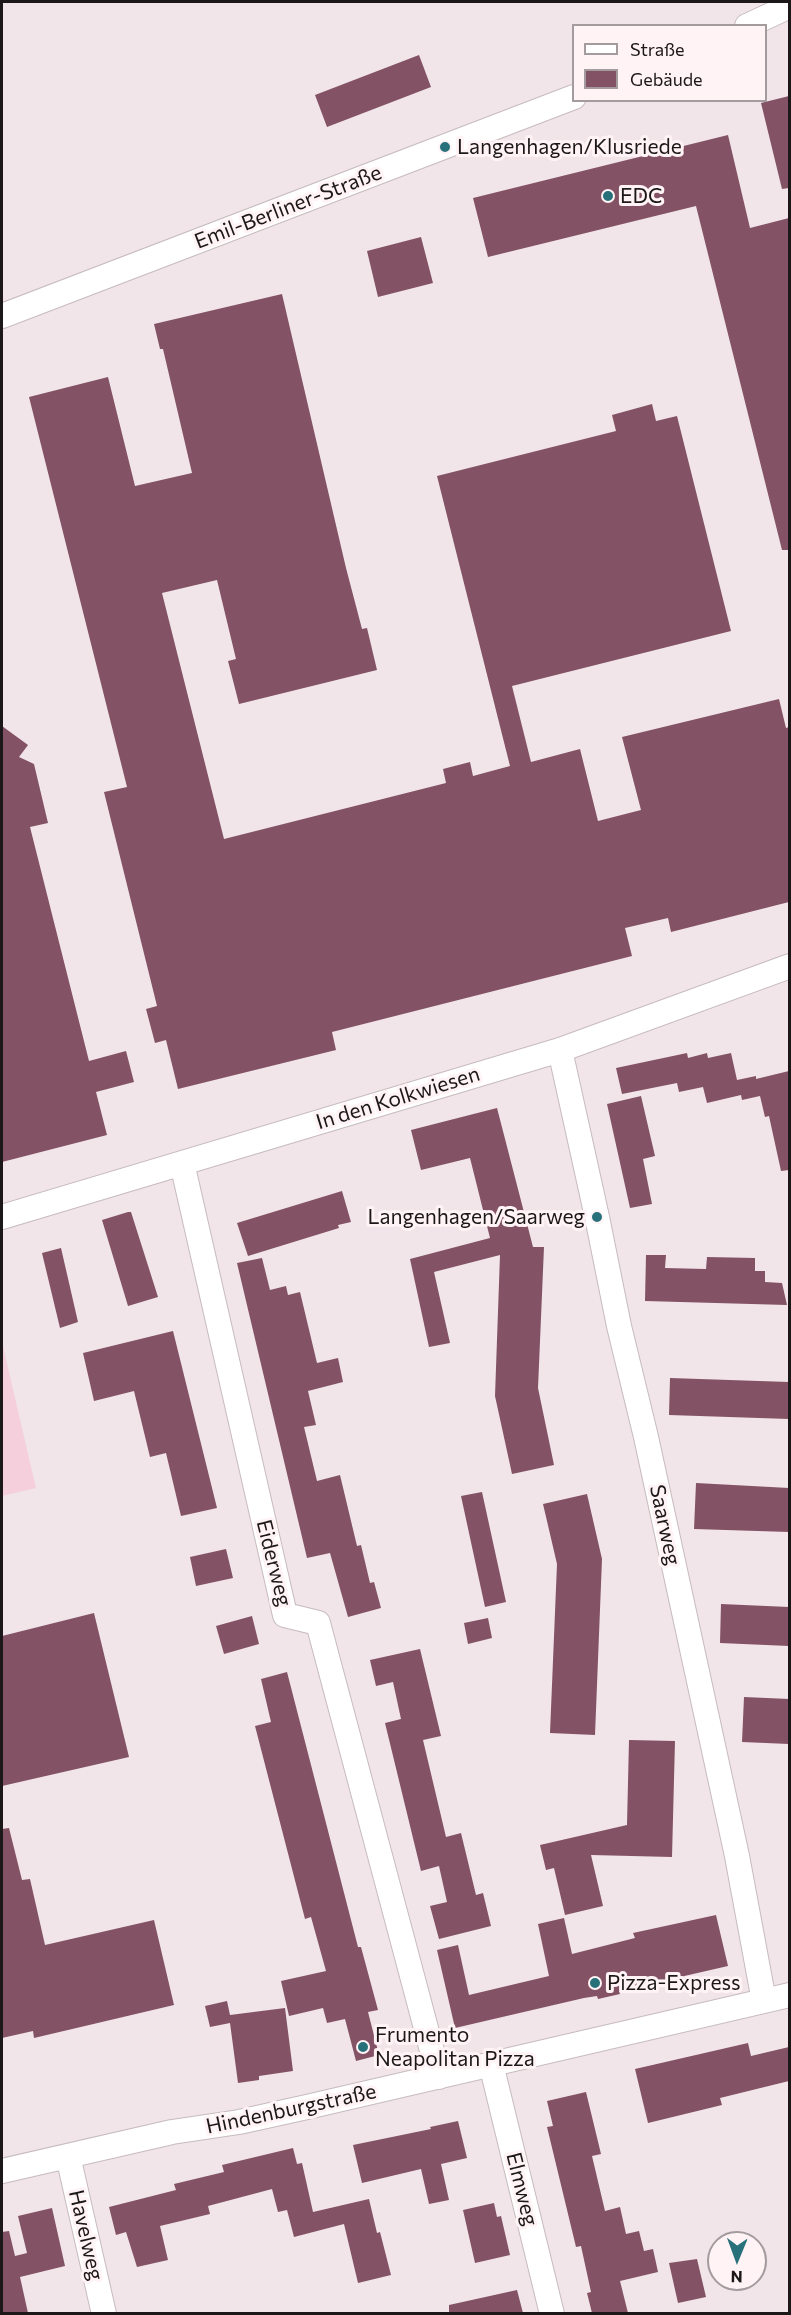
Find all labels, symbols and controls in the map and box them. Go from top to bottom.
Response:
legend [572,24,767,102]
text: Straße [630,38,685,60]
text: Gebäude [630,68,703,90]
place label: Langenhagen/Klusriede [457,134,682,160]
marker: Langenhagen/Klusriede [438,140,452,154]
street label: Emil-Berliner-Straße [191,160,385,254]
place label: EDC [620,183,662,209]
marker: EDC [601,189,615,203]
street label: In den Kolkwiesen [313,1061,483,1135]
place label: Langenhagen/Saarweg [367,1204,585,1230]
marker: Langenhagen/Saarweg [590,1210,604,1224]
street label: Saarweg [644,1482,686,1568]
street label: Eiderweg [251,1517,297,1609]
place label: Pizza-Express [607,1970,741,1996]
marker: Pizza-Express [588,1976,602,1990]
place label: Frumento Neapolitan Pizza [375,2022,535,2072]
marker: Frumento Neapolitan Pizza [356,2040,370,2054]
street label: Hindenburgstraße [204,2079,378,2139]
street label: Elmweg [501,2150,543,2228]
street label: Havelweg [63,2187,109,2283]
north arrow [707,2231,767,2291]
text: N [731,2268,743,2287]

